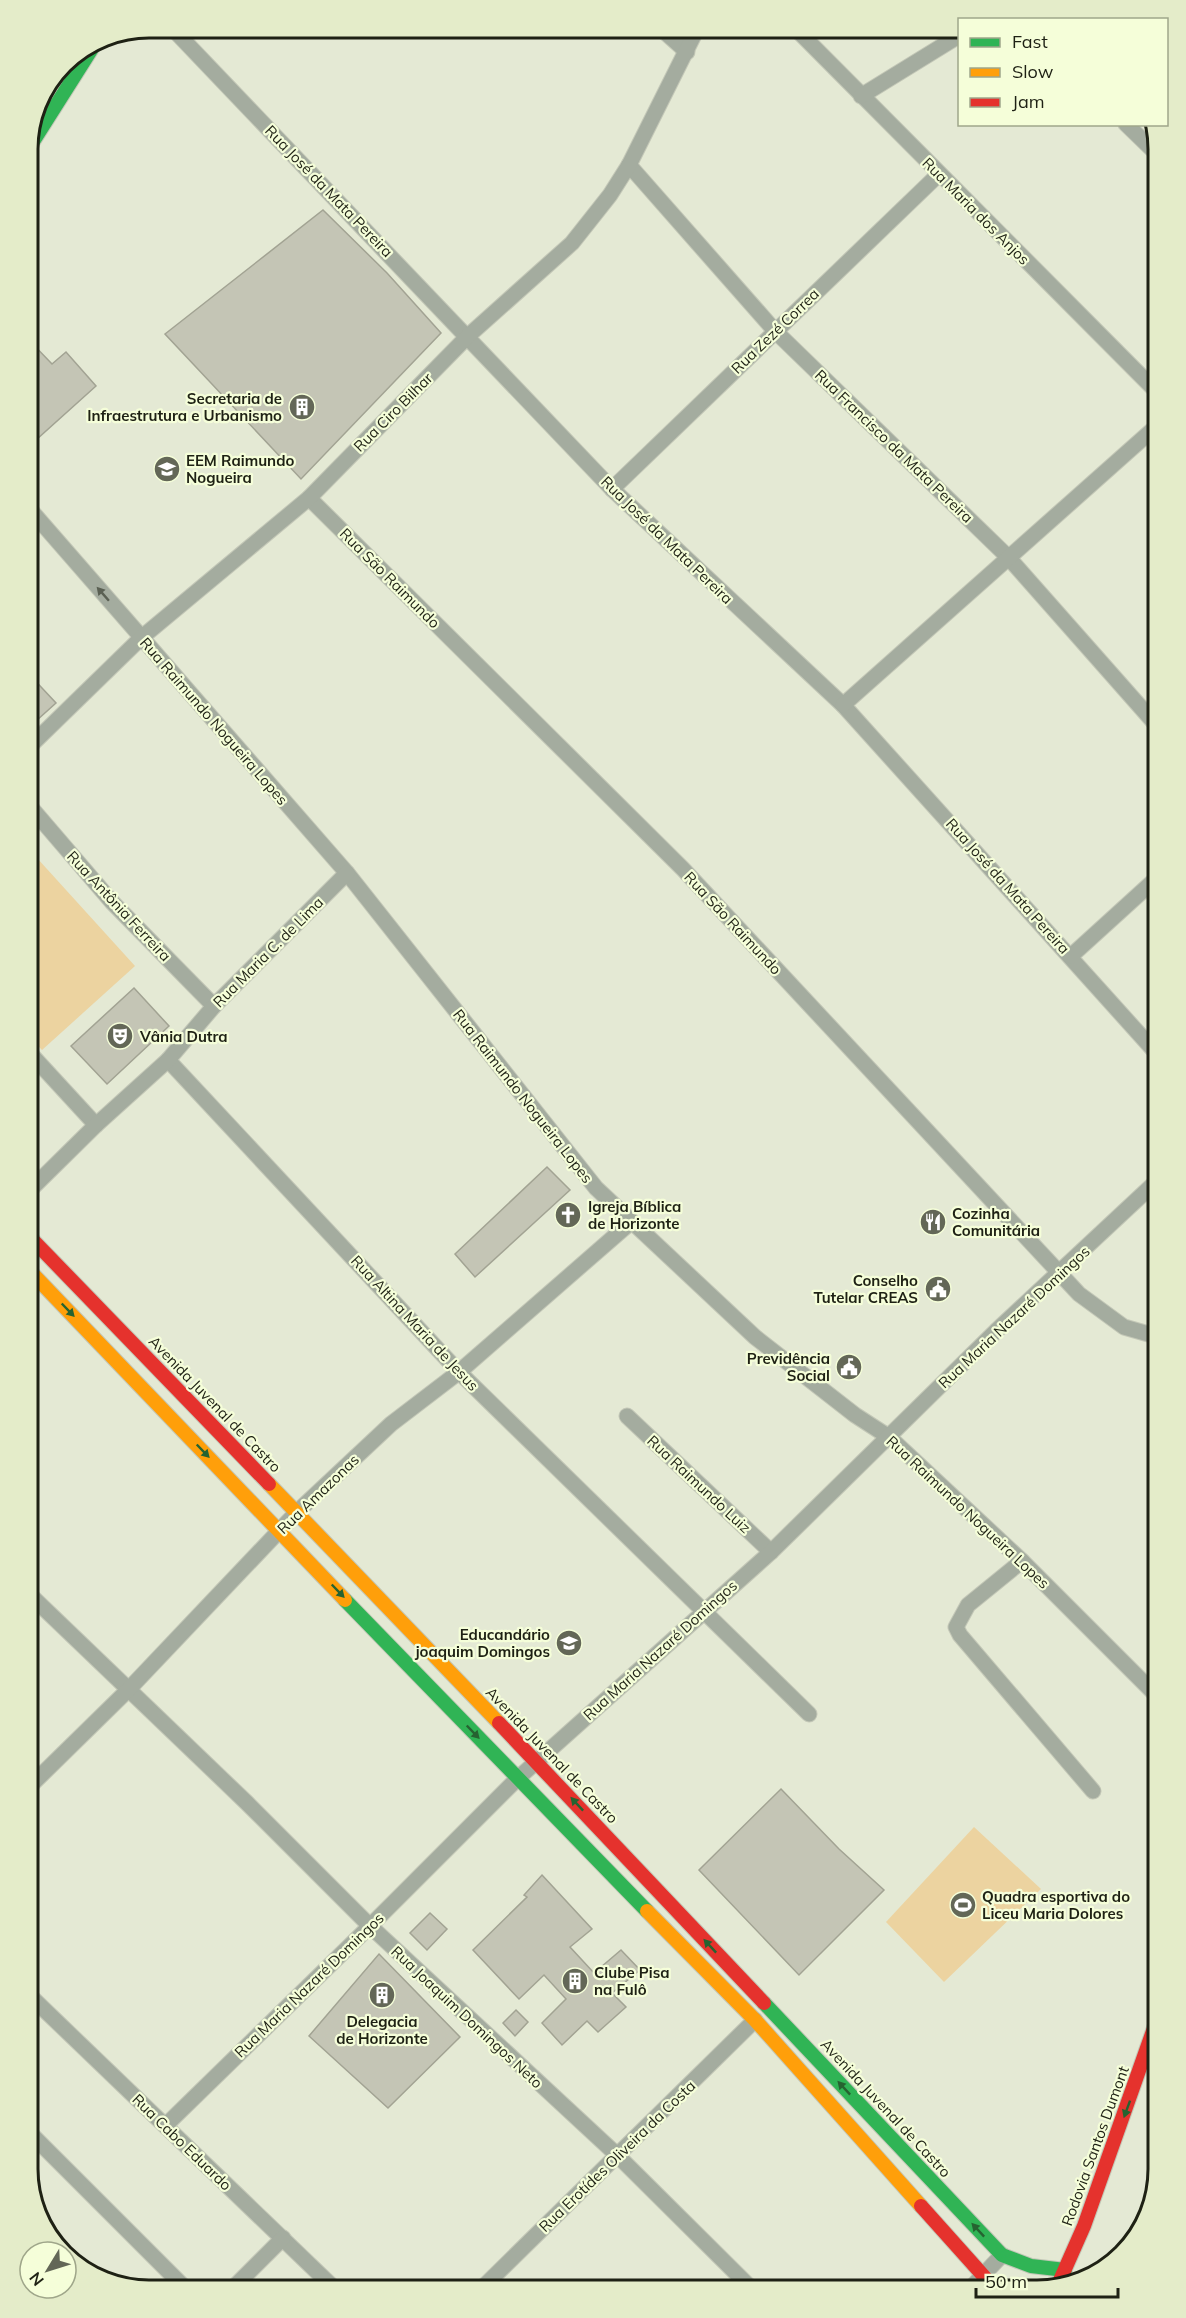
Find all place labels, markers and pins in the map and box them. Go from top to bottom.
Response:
place label: Secretaria de Infraestrutura e Urbanismo [87,389,282,425]
building icon: Secretaria de Infraestrutura e Urbanismo [287,392,317,422]
place label: EEM Raimundo Nogueira [186,451,294,487]
school or university icon: EEM Raimundo Nogueira [152,454,182,484]
theatre icon: Vânia Dutra [105,1021,135,1051]
place label: Vânia Dutra [139,1027,228,1046]
place label: Igreja Bíblica de Horizonte [588,1197,681,1233]
church icon: Igreja Bíblica de Horizonte [553,1200,583,1230]
place label: Cozinha Comunitária [952,1204,1040,1240]
restaurant icon: Cozinha Comunitária [918,1207,948,1237]
place label: Conselho Tutelar CREAS [814,1271,918,1307]
public building icon: Conselho Tutelar CREAS [923,1274,953,1304]
place label: Previdência Social [747,1349,830,1385]
public building icon: Previdência Social [834,1352,864,1382]
place label: Educandário joaquim Domingos [415,1625,550,1661]
school or university icon: Educandário joaquim Domingos [554,1628,584,1658]
place label: Quadra esportiva do Liceu Maria Dolores [982,1887,1130,1923]
sports icon: Quadra esportiva do Liceu Maria Dolores [948,1890,978,1920]
place label: Clube Pisa na Fulô [594,1963,669,1999]
building icon: Clube Pisa na Fulô [560,1966,590,1996]
building icon: Delegacia de Horizonte [367,1980,397,2010]
place label: Delegacia de Horizonte [336,2012,428,2048]

